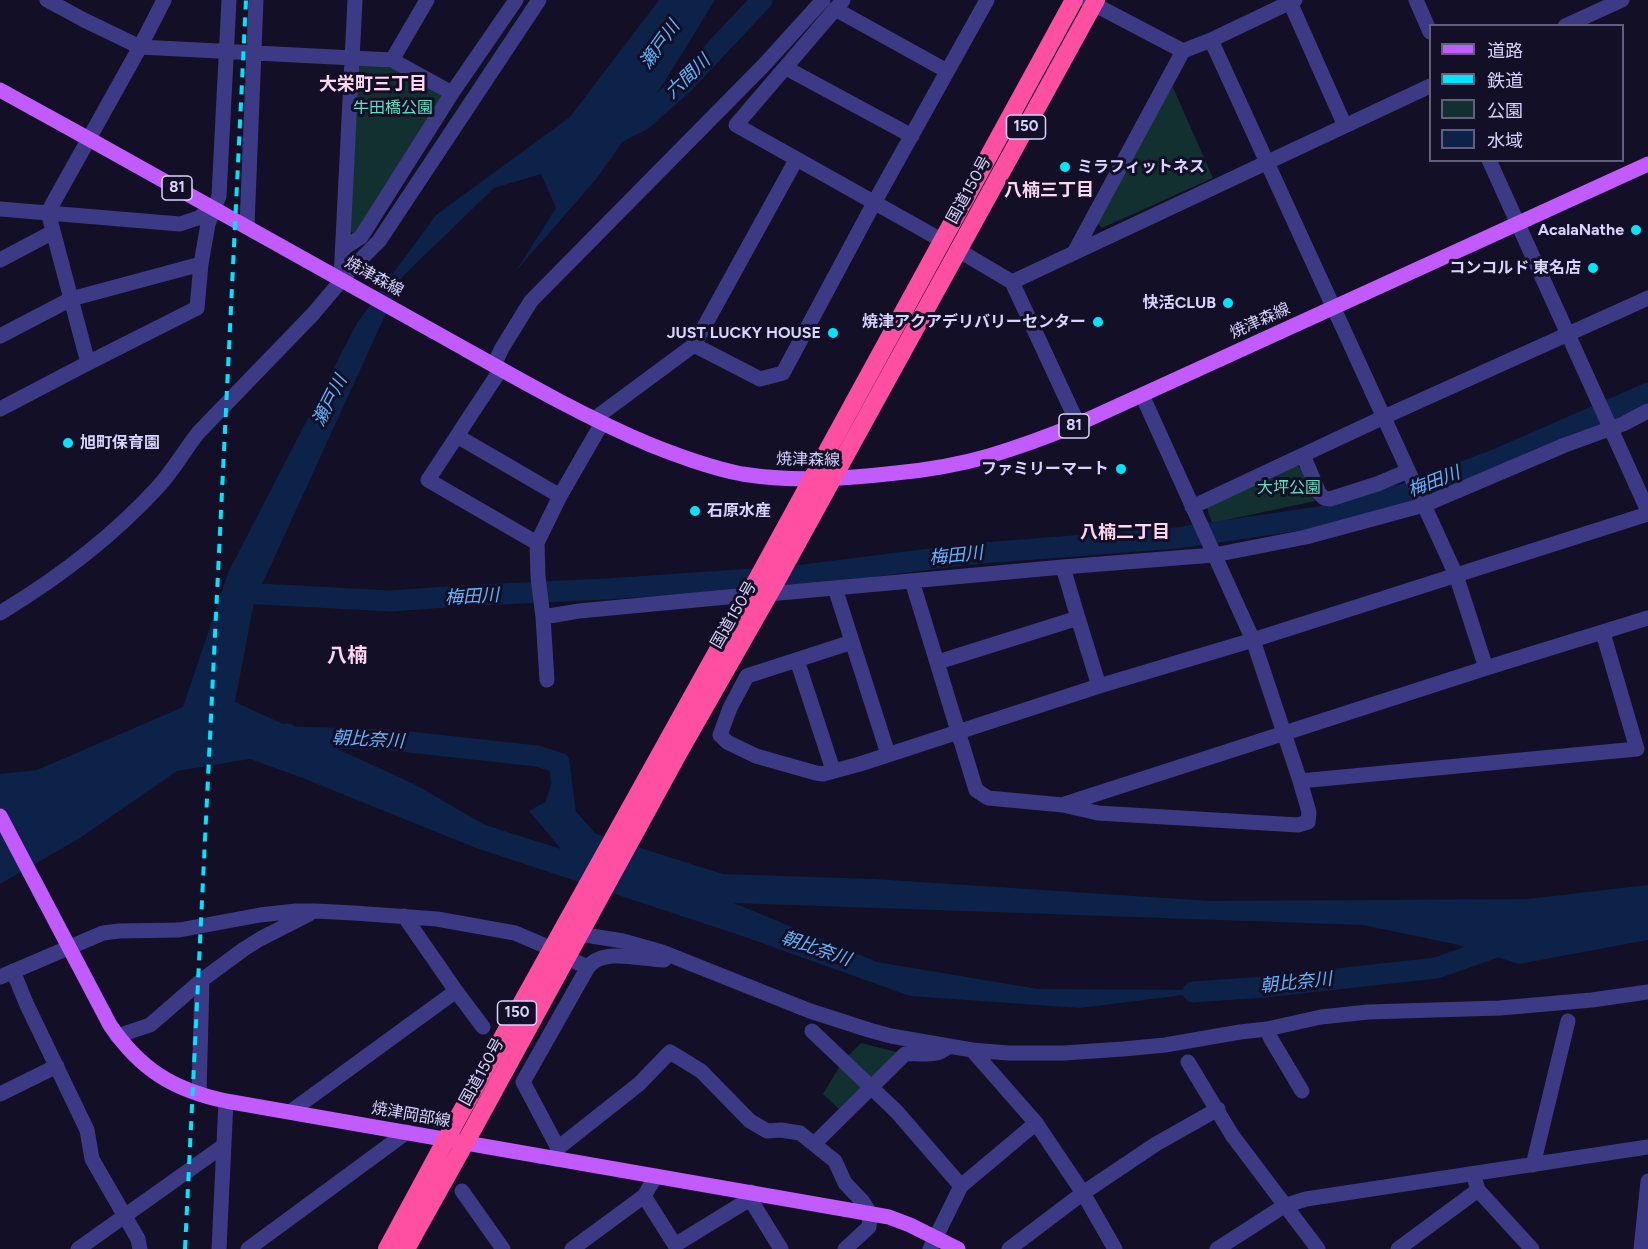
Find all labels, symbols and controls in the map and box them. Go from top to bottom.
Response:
water label: 瀬戸川 [635,17,685,73]
legend [1429,24,1624,162]
text: 道路 [1487,40,1523,62]
water label: 六間川 [661,50,715,104]
text: 鉄道 [1487,70,1523,92]
district label: 大栄町三丁目 [319,74,427,96]
park label: 牛田橋公園 [353,98,433,118]
text: 公園 [1487,100,1523,122]
road number: 150 [1006,115,1046,139]
text: 水域 [1487,130,1523,152]
street label: 国道150号 [943,153,995,227]
place label: ミラフィットネス [1077,157,1205,177]
marker: ミラフィットネス [1058,160,1072,174]
road number: 81 [162,176,192,200]
district label: 八楠三丁目 [1004,180,1094,202]
place label: AcalaNathe [1538,220,1624,240]
marker: AcalaNathe [1629,223,1643,237]
street label: 焼津森線 [341,253,407,301]
place label: コンコルド 東名店 [1449,258,1581,278]
marker: コンコルド 東名店 [1586,261,1600,275]
place label: 快活CLUB [1143,293,1216,313]
marker: 快活CLUB [1221,296,1235,310]
street label: 焼津森線 [1227,299,1293,343]
place label: 焼津アクアデリバリーセンター [862,312,1086,332]
marker: 焼津アクアデリバリーセンター [1091,315,1105,329]
place label: JUST LUCKY HOUSE [667,323,821,343]
marker: JUST LUCKY HOUSE [826,326,840,340]
water label: 瀬戸川 [308,372,352,430]
road number: 81 [1059,414,1089,438]
place label: 旭町保育園 [80,433,160,453]
marker: 旭町保育園 [61,436,75,450]
street label: 焼津森線 [776,450,840,470]
place label: ファミリーマート [981,459,1109,479]
marker: ファミリーマート [1114,462,1128,476]
water label: 梅田川 [1405,462,1463,502]
park label: 大坪公園 [1257,478,1321,498]
place label: 石原水産 [707,501,771,521]
marker: 石原水産 [688,504,702,518]
district label: 八楠二丁目 [1080,522,1170,544]
water label: 梅田川 [928,542,984,570]
street label: 国道150号 [707,578,761,652]
water label: 梅田川 [444,585,500,609]
district label: 八楠 [327,644,367,668]
water label: 朝比奈川 [331,727,405,753]
water label: 朝比奈川 [778,927,854,971]
water label: 朝比奈川 [1259,968,1333,998]
road number: 150 [498,1001,536,1025]
street label: 国道150号 [456,1035,508,1109]
street label: 焼津岡部線 [370,1099,452,1131]

